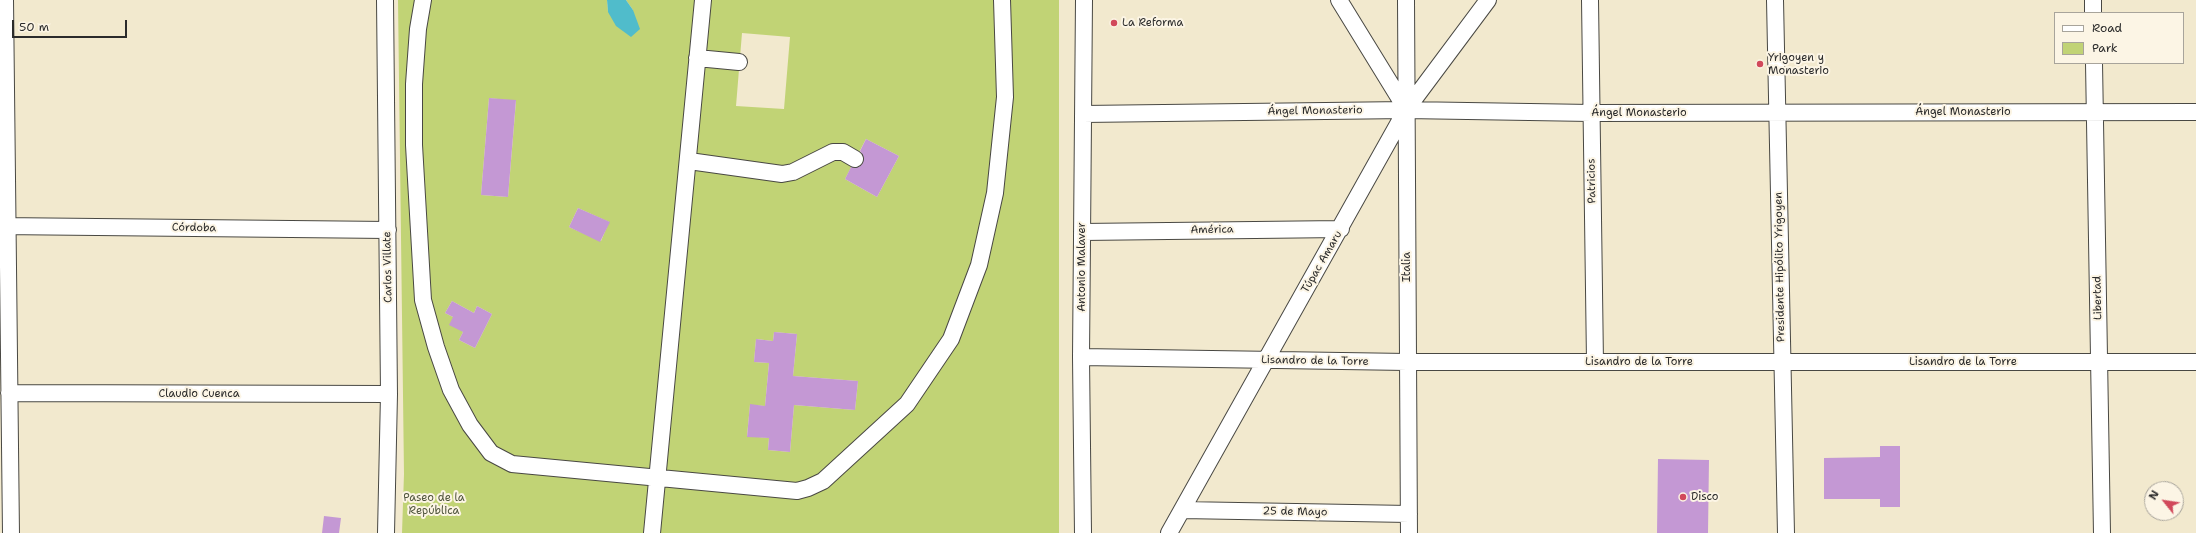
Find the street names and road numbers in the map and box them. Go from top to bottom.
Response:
street label: Ángel Monasterio [1267,104,1363,118]
street label: Ángel Monasterio [1915,105,2011,119]
street label: Ángel Monasterio [1591,106,1687,120]
street label: Patricios [1585,158,1599,204]
street label: Presidente Hipólito Yrigoyen [1772,192,1788,342]
street label: Córdoba [172,221,216,235]
street label: Antonio Malaver [1075,222,1089,312]
street label: América [1190,223,1234,237]
street label: Túpac Amaru [1299,229,1345,295]
street label: Carlos Villate [381,231,395,303]
street label: Italia [1400,252,1414,282]
street label: Libertad [2091,276,2105,320]
street label: Lisandro de la Torre [1261,353,1369,369]
street label: Lisandro de la Torre [1585,355,1693,369]
street label: Lisandro de la Torre [1909,355,2017,369]
street label: Claudio Cuenca [159,387,239,401]
street label: 25 de Mayo [1262,505,1328,519]

